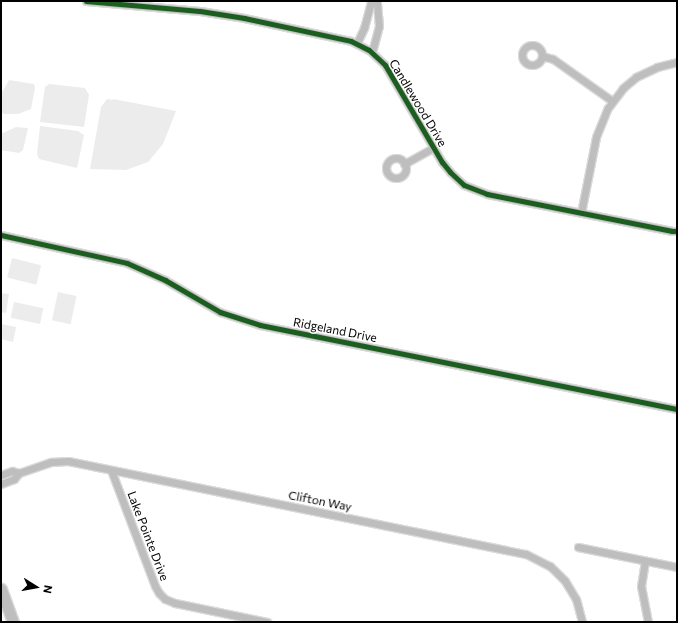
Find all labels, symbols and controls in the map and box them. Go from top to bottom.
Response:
street label: Candlewood Drive [386,57,450,149]
street label: Ridgeland Drive [292,315,378,345]
street label: Clifton Way [287,488,353,514]
street label: Lake Pointe Drive [124,489,172,583]
north arrow [16,567,56,607]
text: N [41,584,55,595]

